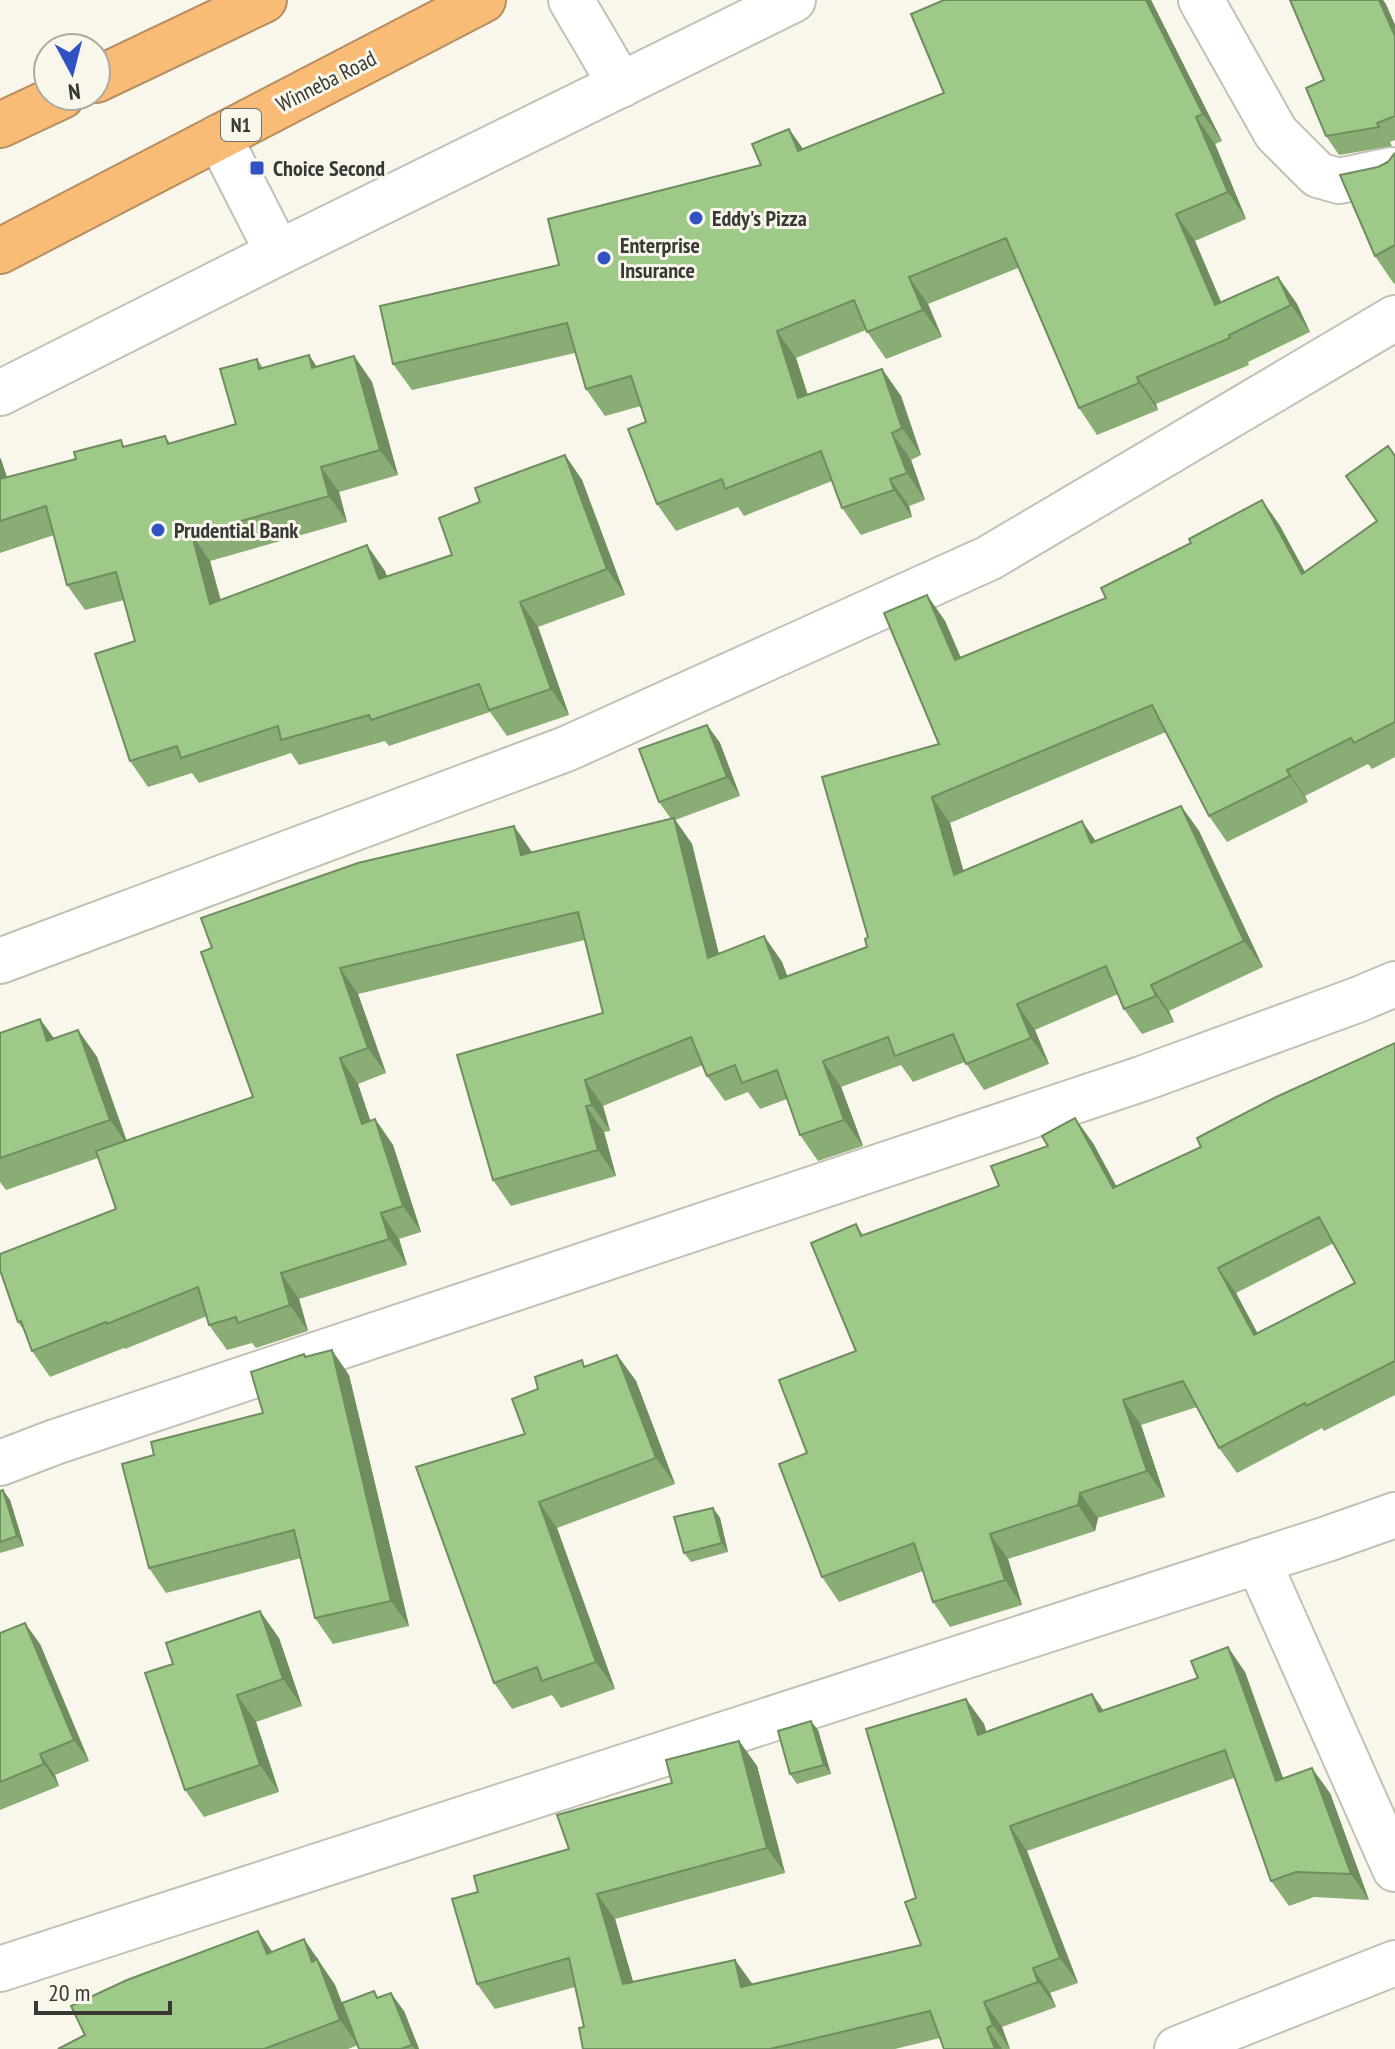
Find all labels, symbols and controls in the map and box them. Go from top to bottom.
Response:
north arrow [32,32,112,112]
street label: Winneba Road [271,44,381,118]
text: N [67,77,82,106]
road number: N1 [221,109,261,141]
place label: Choice Second [273,154,385,182]
marker: Choice Second [248,159,266,177]
place label: Eddy's Pizza [712,204,807,232]
marker: Eddy's Pizza [687,209,705,227]
place label: Enterprise Insurance [620,231,700,284]
marker: Enterprise Insurance [595,249,613,267]
place label: Prudential Bank [174,516,299,544]
marker: Prudential Bank [149,521,167,539]
scale bar [36,1965,170,2015]
text: 20 m [48,1977,90,2008]

